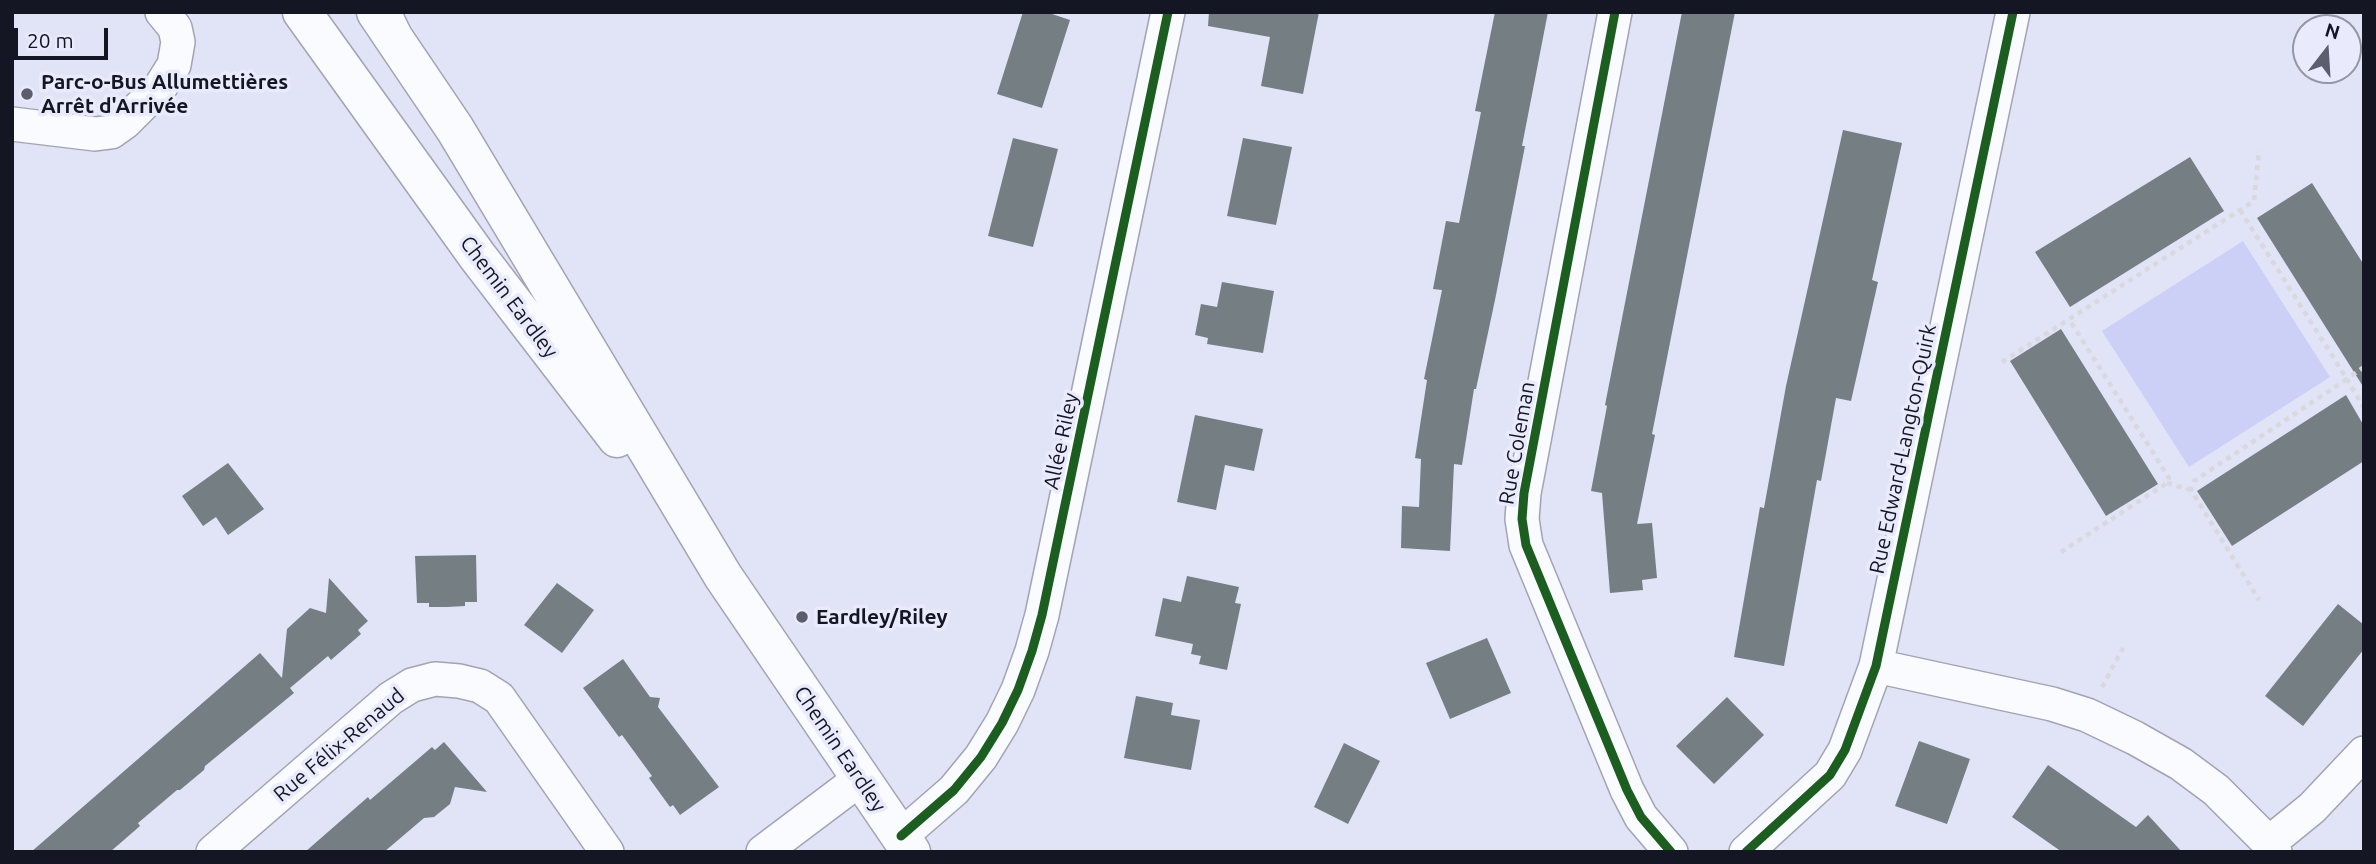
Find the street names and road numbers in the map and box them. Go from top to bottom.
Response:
street label: Chemin Eardley [455,231,563,363]
street label: Rue Edward-Langton-Quirk [1864,322,1942,576]
street label: Rue Coleman [1494,379,1540,507]
street label: Allée Riley [1038,390,1084,492]
street label: Chemin Eardley [789,681,891,817]
street label: Rue Félix-Renaud [268,683,410,807]

